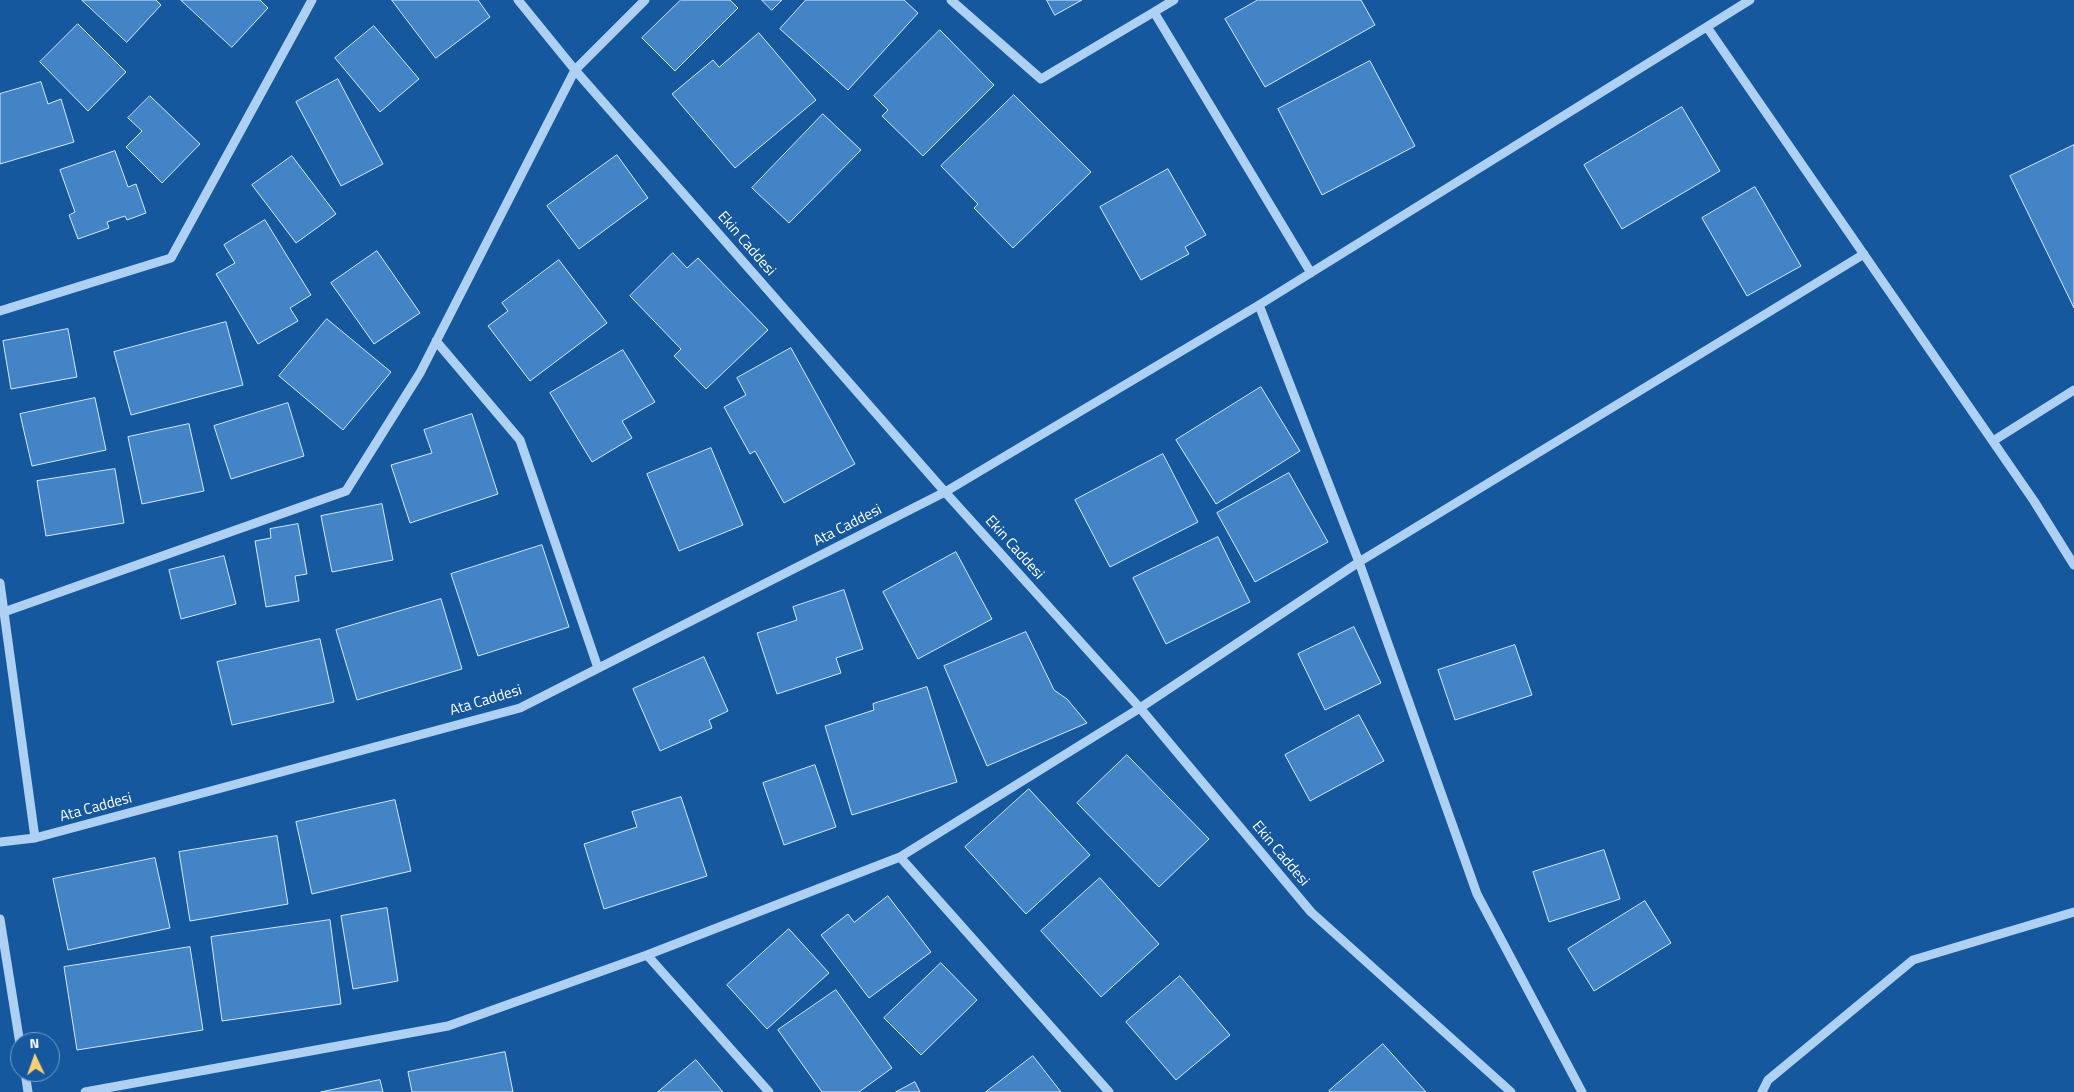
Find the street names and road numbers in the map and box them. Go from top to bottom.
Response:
street label: Ekin Caddesi [713,208,779,280]
street label: Ata Caddesi [811,501,885,551]
street label: Ekin Caddesi [981,512,1047,584]
street label: Ata Caddesi [448,682,524,720]
street label: Ata Caddesi [58,790,134,826]
street label: Ekin Caddesi [1248,818,1312,890]

